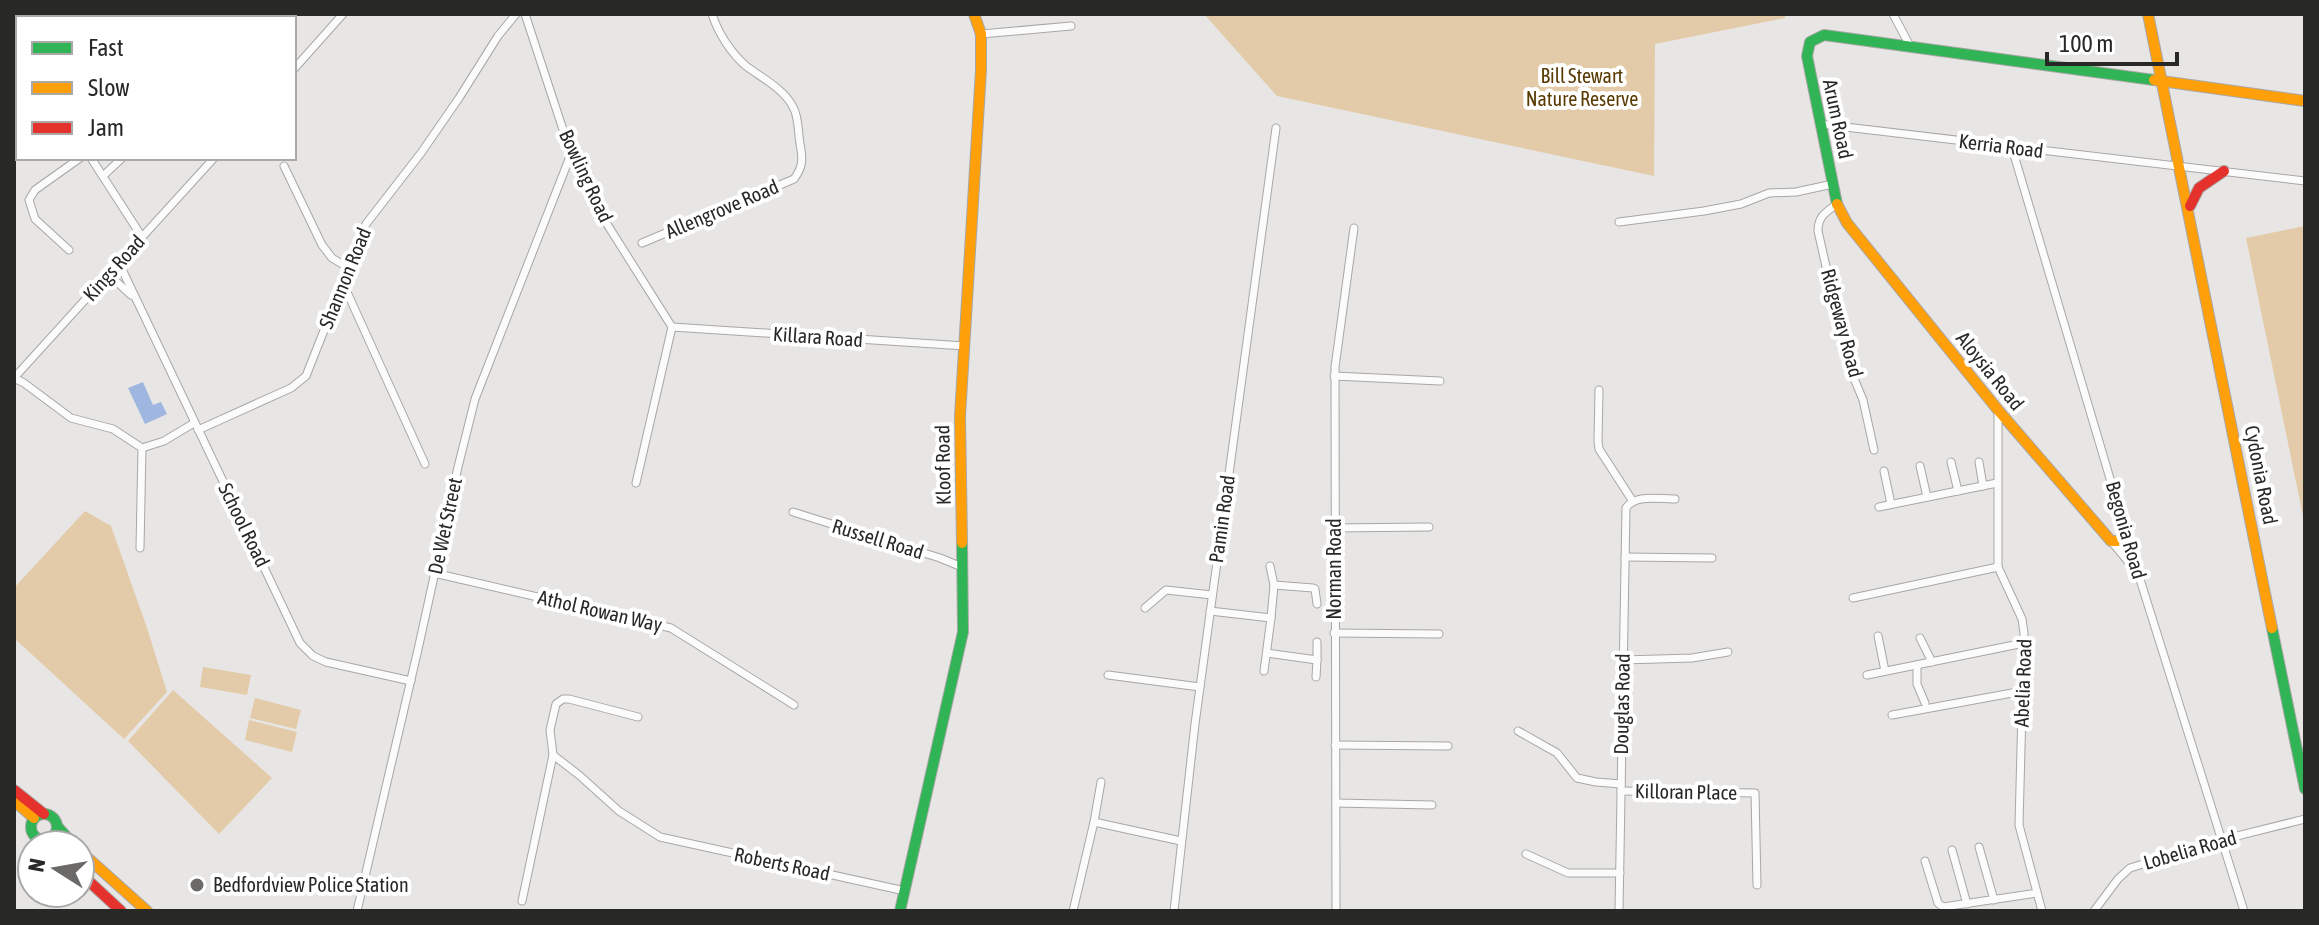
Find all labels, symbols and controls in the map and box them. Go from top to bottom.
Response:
legend [16,16,296,160]
scale bar [2047,16,2177,66]
text: 100 m [2059,30,2113,57]
text: Fast [88,34,124,61]
park label: Bill Stewart Nature Reserve [1526,64,1638,110]
text: Slow [88,74,130,101]
street label: Arum Road [1819,77,1858,161]
text: Jam [88,114,124,141]
street label: Bowling Road [555,126,618,226]
street label: Kerria Road [1957,129,2045,162]
street label: Allengrove Road [662,174,782,243]
street label: Shannon Road [314,224,375,332]
street label: Kings Road [78,230,149,305]
street label: Ridgeway Road [1817,266,1868,380]
street label: Killara Road [772,322,864,351]
street label: Aloysia Road [1952,327,2029,415]
street label: Cydonia Road [2241,423,2282,526]
street label: Kloof Road [930,425,955,505]
street label: Pamin Road [1204,474,1239,564]
street label: De Wet Street [423,475,466,576]
street label: Begonia Road [2102,478,2151,581]
street label: School Road [214,479,275,571]
street label: Russell Road [830,514,927,563]
street label: Norman Road [1322,518,1345,620]
street label: Athol Rowan Way [536,585,664,636]
street label: Abelia Road [2009,638,2036,728]
street label: Douglas Road [1609,653,1634,755]
street label: Killoran Place [1635,779,1737,804]
street label: Lobelia Road [2141,825,2239,874]
north arrow [16,829,96,909]
street label: Roberts Road [732,842,832,885]
text: N [22,856,50,874]
place label: Bedfordview Police Station [213,873,409,896]
marker: Bedfordview Police Station [188,876,206,894]

